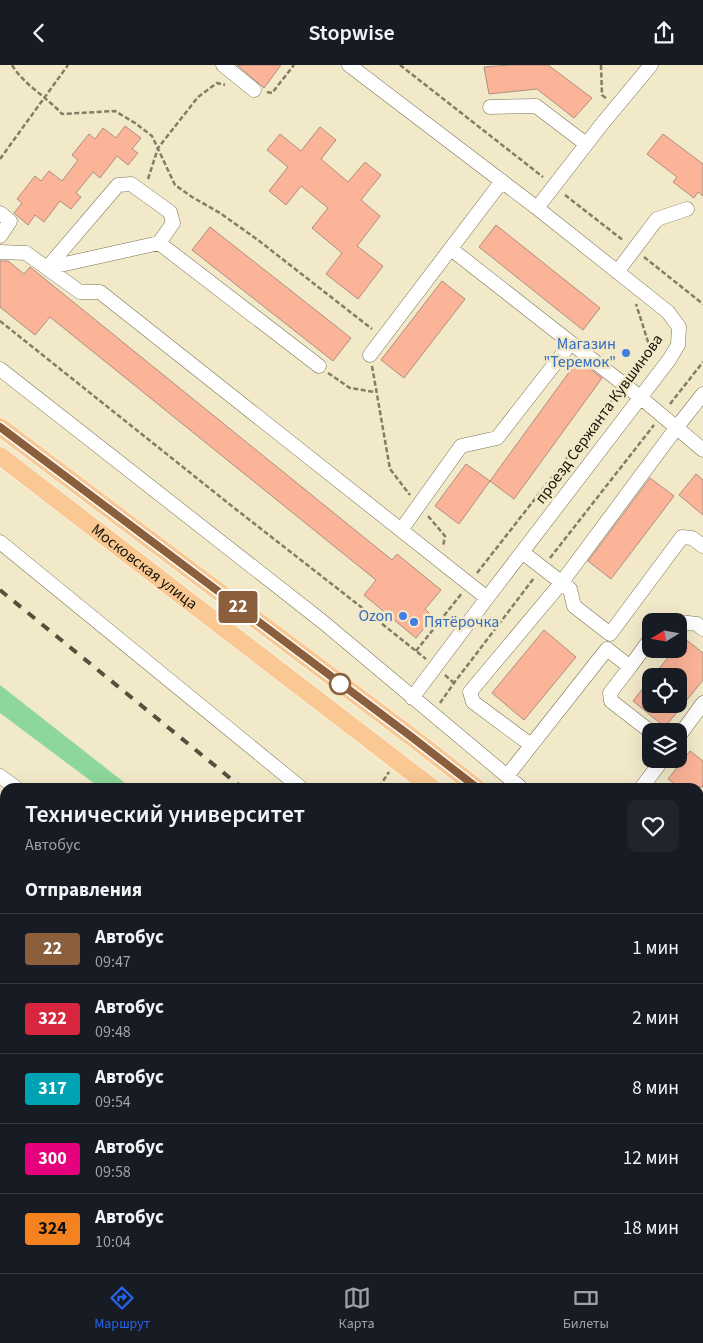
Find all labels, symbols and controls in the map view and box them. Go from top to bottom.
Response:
text: Stopwise [308,17,395,49]
icon: back [25,19,53,47]
icon: share [650,19,678,47]
street label: проезд Сержанта Кувшинова [530,330,668,508]
place label: Магазин "Теремок" [543,333,616,373]
marker: Магазин "Теремок" [620,347,632,359]
street label: Московская улица [87,519,202,615]
line badge: 22 [216,591,260,623]
text: 22 [228,594,248,619]
place label: Ozon [358,605,393,627]
marker: Ozon [397,610,409,622]
place label: Пятёрочка [424,611,499,633]
north arrow [642,613,688,657]
map controls [642,613,687,768]
marker: Пятёрочка [408,616,420,628]
button: locate [642,668,687,713]
unlabelled marker [329,673,351,695]
button: layers [642,723,687,768]
text: Технический университет [25,797,305,832]
button: heart [627,800,679,852]
text: Автобус [25,834,81,856]
text: Отправления [25,877,142,904]
text: Автобус [95,924,164,951]
text: 1 мин [632,935,679,962]
text: 22 [43,936,62,961]
text: 09:47 [95,951,131,973]
text: Автобус [95,994,164,1021]
text: 2 мин [632,1005,679,1032]
text: 322 [38,1006,67,1031]
text: 09:48 [95,1021,131,1043]
text: Автобус [95,1064,164,1091]
text: 8 мин [632,1075,679,1102]
text: 317 [38,1076,67,1101]
text: 09:54 [95,1091,131,1113]
text: Автобус [95,1134,164,1161]
text: 12 мин [623,1145,679,1172]
text: 300 [38,1146,67,1171]
text: 09:58 [95,1161,131,1183]
text: Автобус [95,1204,164,1231]
text: 18 мин [623,1215,679,1242]
text: 324 [38,1216,67,1241]
text: 10:04 [95,1231,131,1253]
tab: Маршрут [94,1284,150,1334]
tab: Карта [339,1284,374,1334]
tab: Билеты [563,1284,609,1334]

